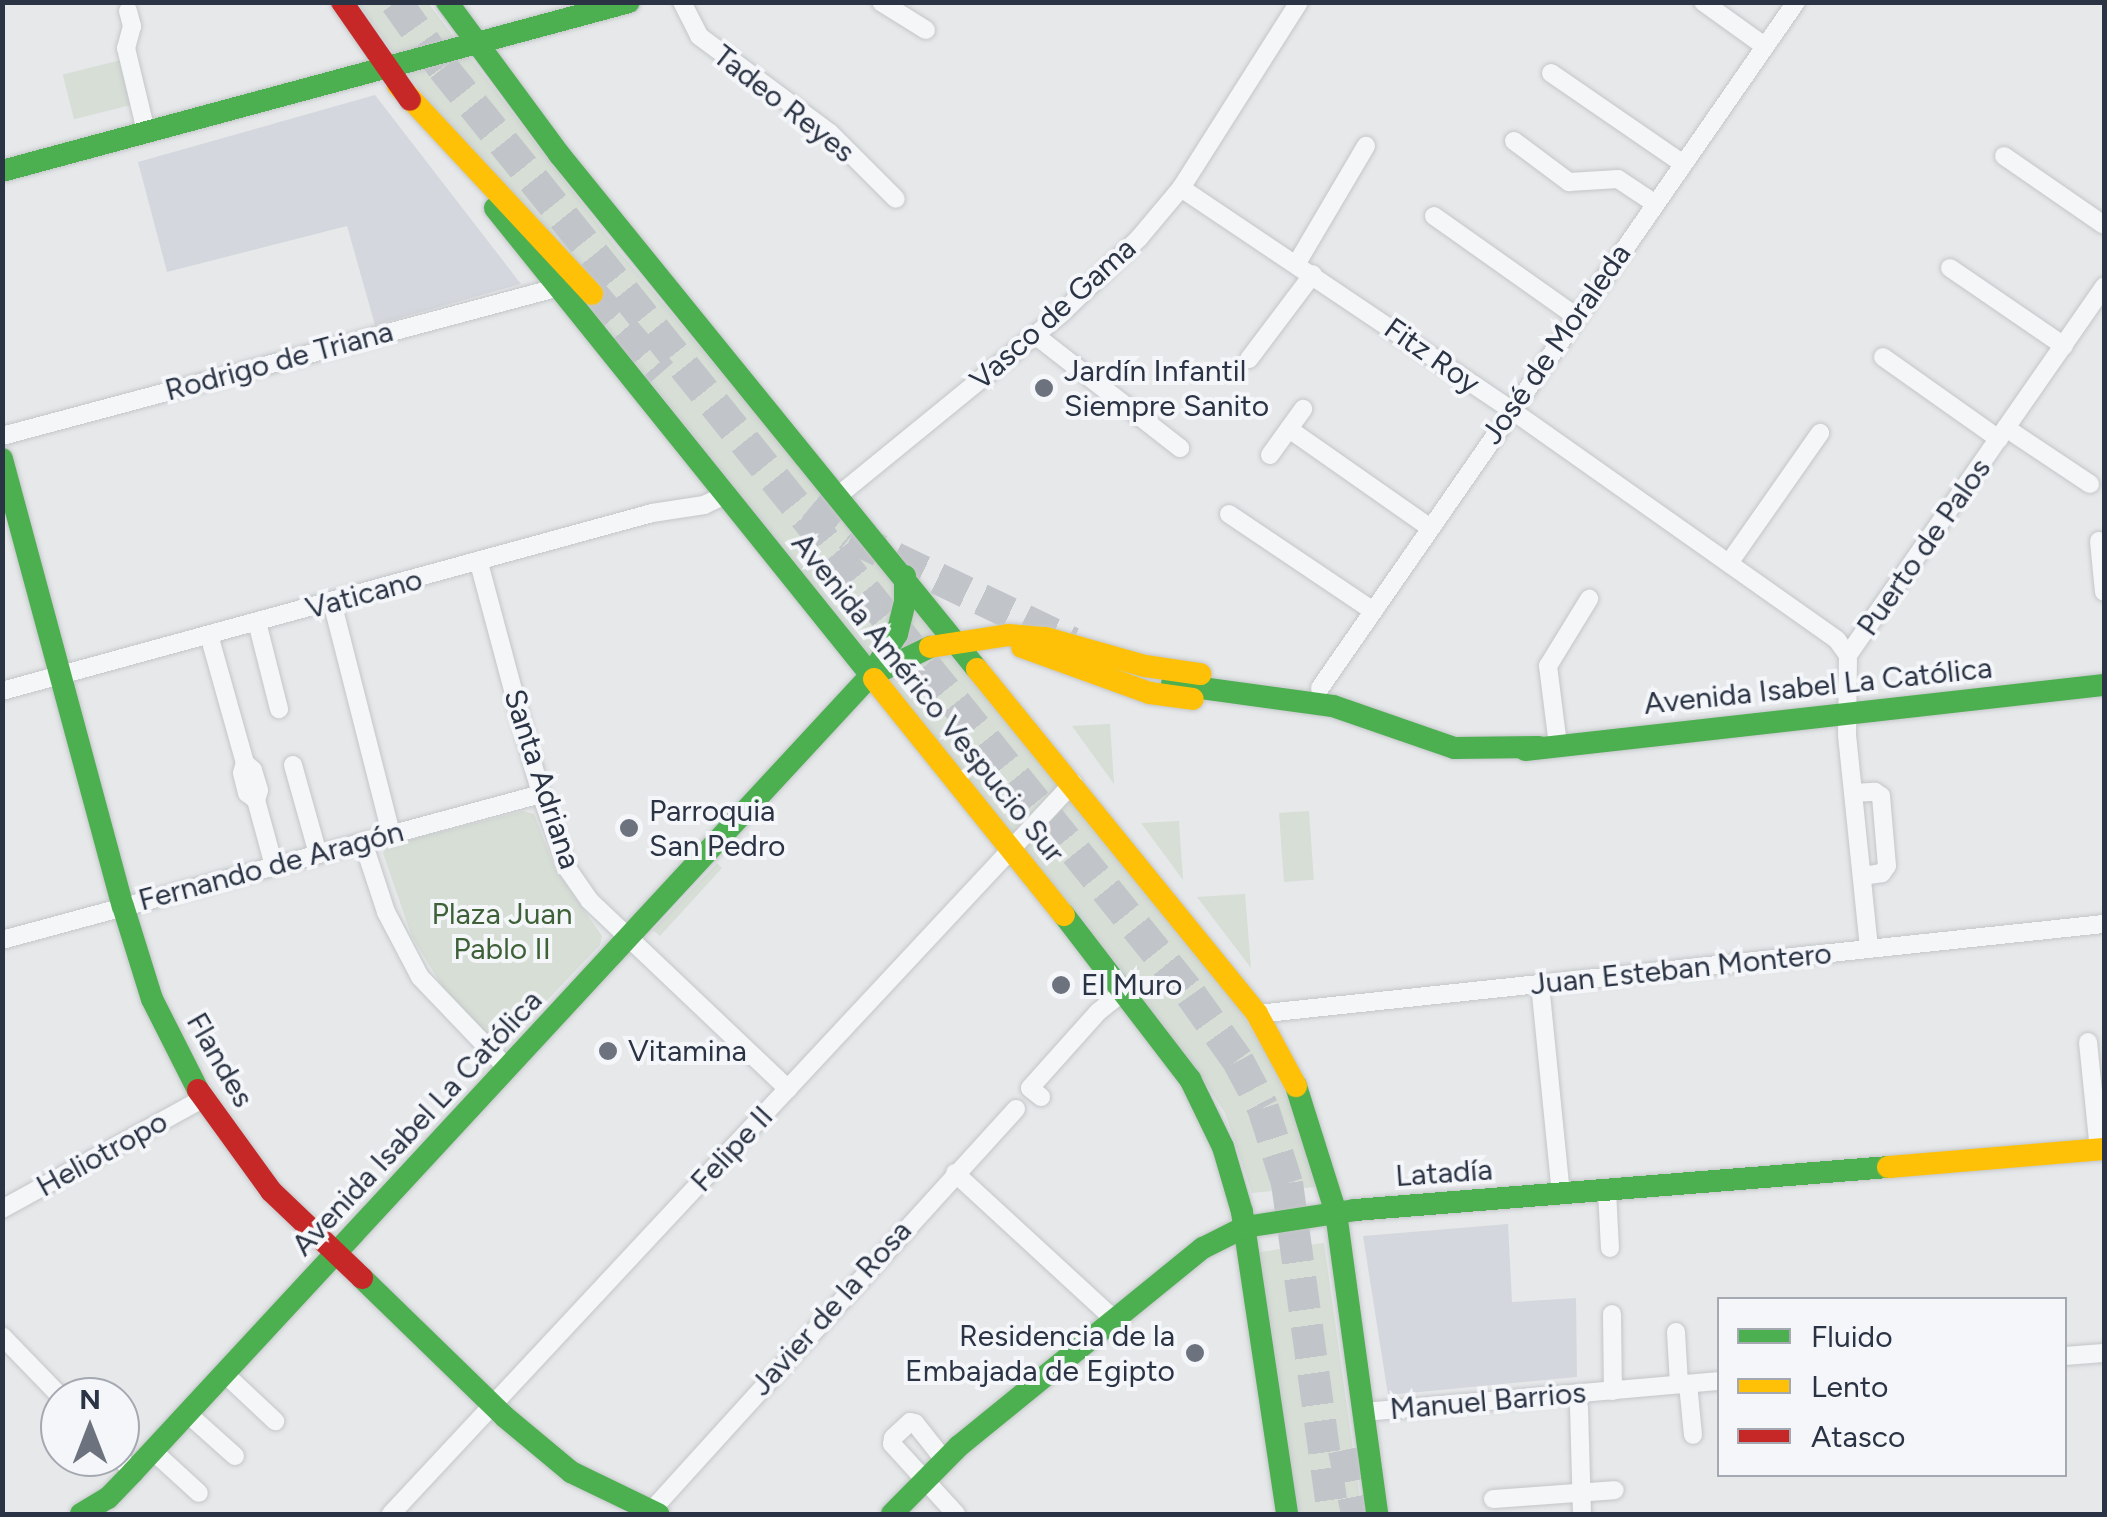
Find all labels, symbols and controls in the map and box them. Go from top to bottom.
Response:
street label: Tadeo Reyes [706,38,862,170]
street label: Vasco de Gama [963,230,1143,398]
street label: José de Moraleda [1474,237,1638,451]
street label: Fitz Roy [1377,310,1487,402]
street label: Rodrigo de Triana [161,313,397,409]
place label: Jardín Infantil Siempre Sanito [1064,353,1269,424]
marker: Jardín Infantil Siempre Sanito [1033,377,1055,399]
street label: Puerto de Palos [1850,451,1998,643]
street label: Avenida Américo Vespucio Sur [784,526,1072,870]
street label: Vaticano [302,561,426,627]
street label: Avenida Isabel La Católica [1642,650,1994,722]
street label: Santa Adriana [496,685,588,873]
place label: Parroquia San Pedro [649,793,785,864]
street label: Fernando de Aragón [135,813,407,919]
marker: Parroquia San Pedro [618,817,640,839]
park label: Plaza Juan Pablo II [432,896,572,966]
street label: Juan Esteban Montero [1529,935,1833,1003]
place label: El Muro [1081,967,1182,1003]
marker: El Muro [1050,974,1072,996]
street label: Avenida Isabel La Católica [285,983,549,1263]
street label: Flandes [179,1006,261,1114]
place label: Vitamina [628,1033,747,1069]
marker: Vitamina [597,1040,619,1062]
street label: Felipe II [683,1099,781,1199]
street label: Heliotropo [30,1103,174,1205]
street label: Latadía [1394,1152,1494,1194]
street label: Javier de la Rosa [743,1213,919,1403]
legend [1717,1297,2067,1477]
place label: Residencia de la Embajada de Egipto [905,1318,1175,1388]
text: Fluido [1811,1318,1893,1355]
marker: Residencia de la Embajada de Egipto [1184,1342,1206,1364]
text: Lento [1811,1368,1888,1405]
street label: Manuel Barrios [1388,1374,1588,1428]
north arrow [40,1377,140,1477]
text: N [79,1382,101,1416]
text: Atasco [1811,1418,1906,1455]

